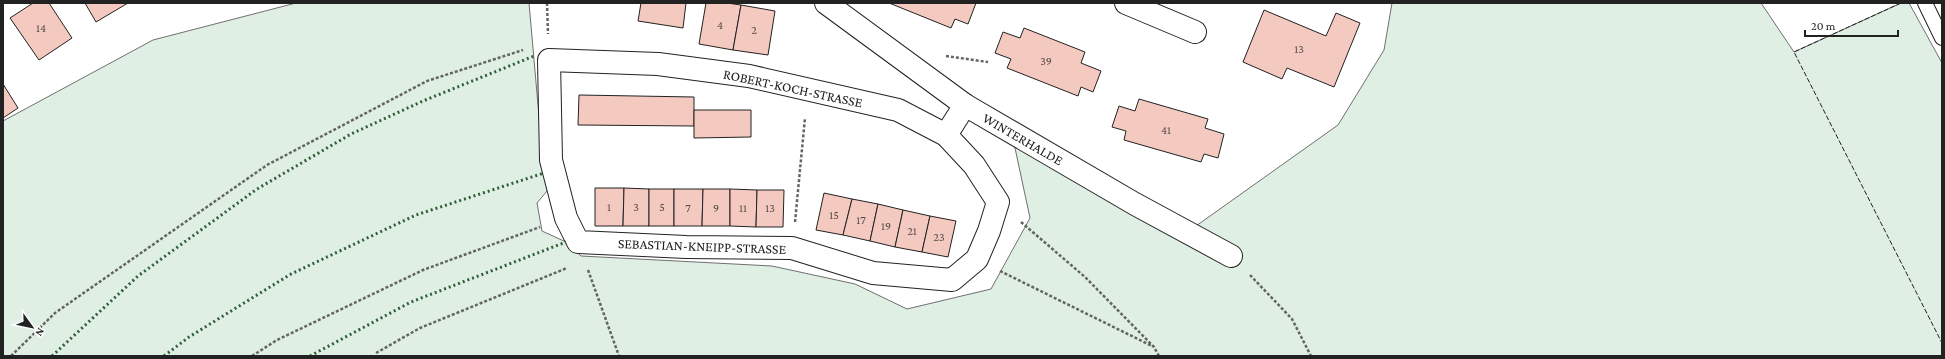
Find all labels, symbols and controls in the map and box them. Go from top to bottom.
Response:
scale bar [1805,12,1898,38]
house number: 4 [717,18,723,32]
text: 20 m [1811,19,1836,33]
house number: 14 [36,21,46,35]
house number: 2 [751,23,757,37]
house number: 13 [1294,42,1304,56]
house number: 39 [1040,54,1052,68]
street label: ROBERT-KOCH-STRASSE [722,65,864,111]
street label: WINTERHALDE [980,109,1066,169]
house number: 41 [1161,123,1171,137]
house number: 1 [607,200,611,214]
house number: 3 [633,200,639,214]
house number: 5 [659,200,665,214]
house number: 7 [685,201,691,215]
house number: 9 [713,201,719,215]
house number: 11 [739,201,747,215]
house number: 13 [765,201,775,215]
house number: 15 [829,208,839,222]
house number: 17 [856,213,866,227]
house number: 19 [881,219,891,233]
house number: 21 [907,224,917,238]
house number: 23 [933,230,945,244]
street label: SEBASTIAN-KNEIPP-STRASSE [618,235,787,257]
north arrow [12,307,52,347]
text: N [33,326,47,339]

